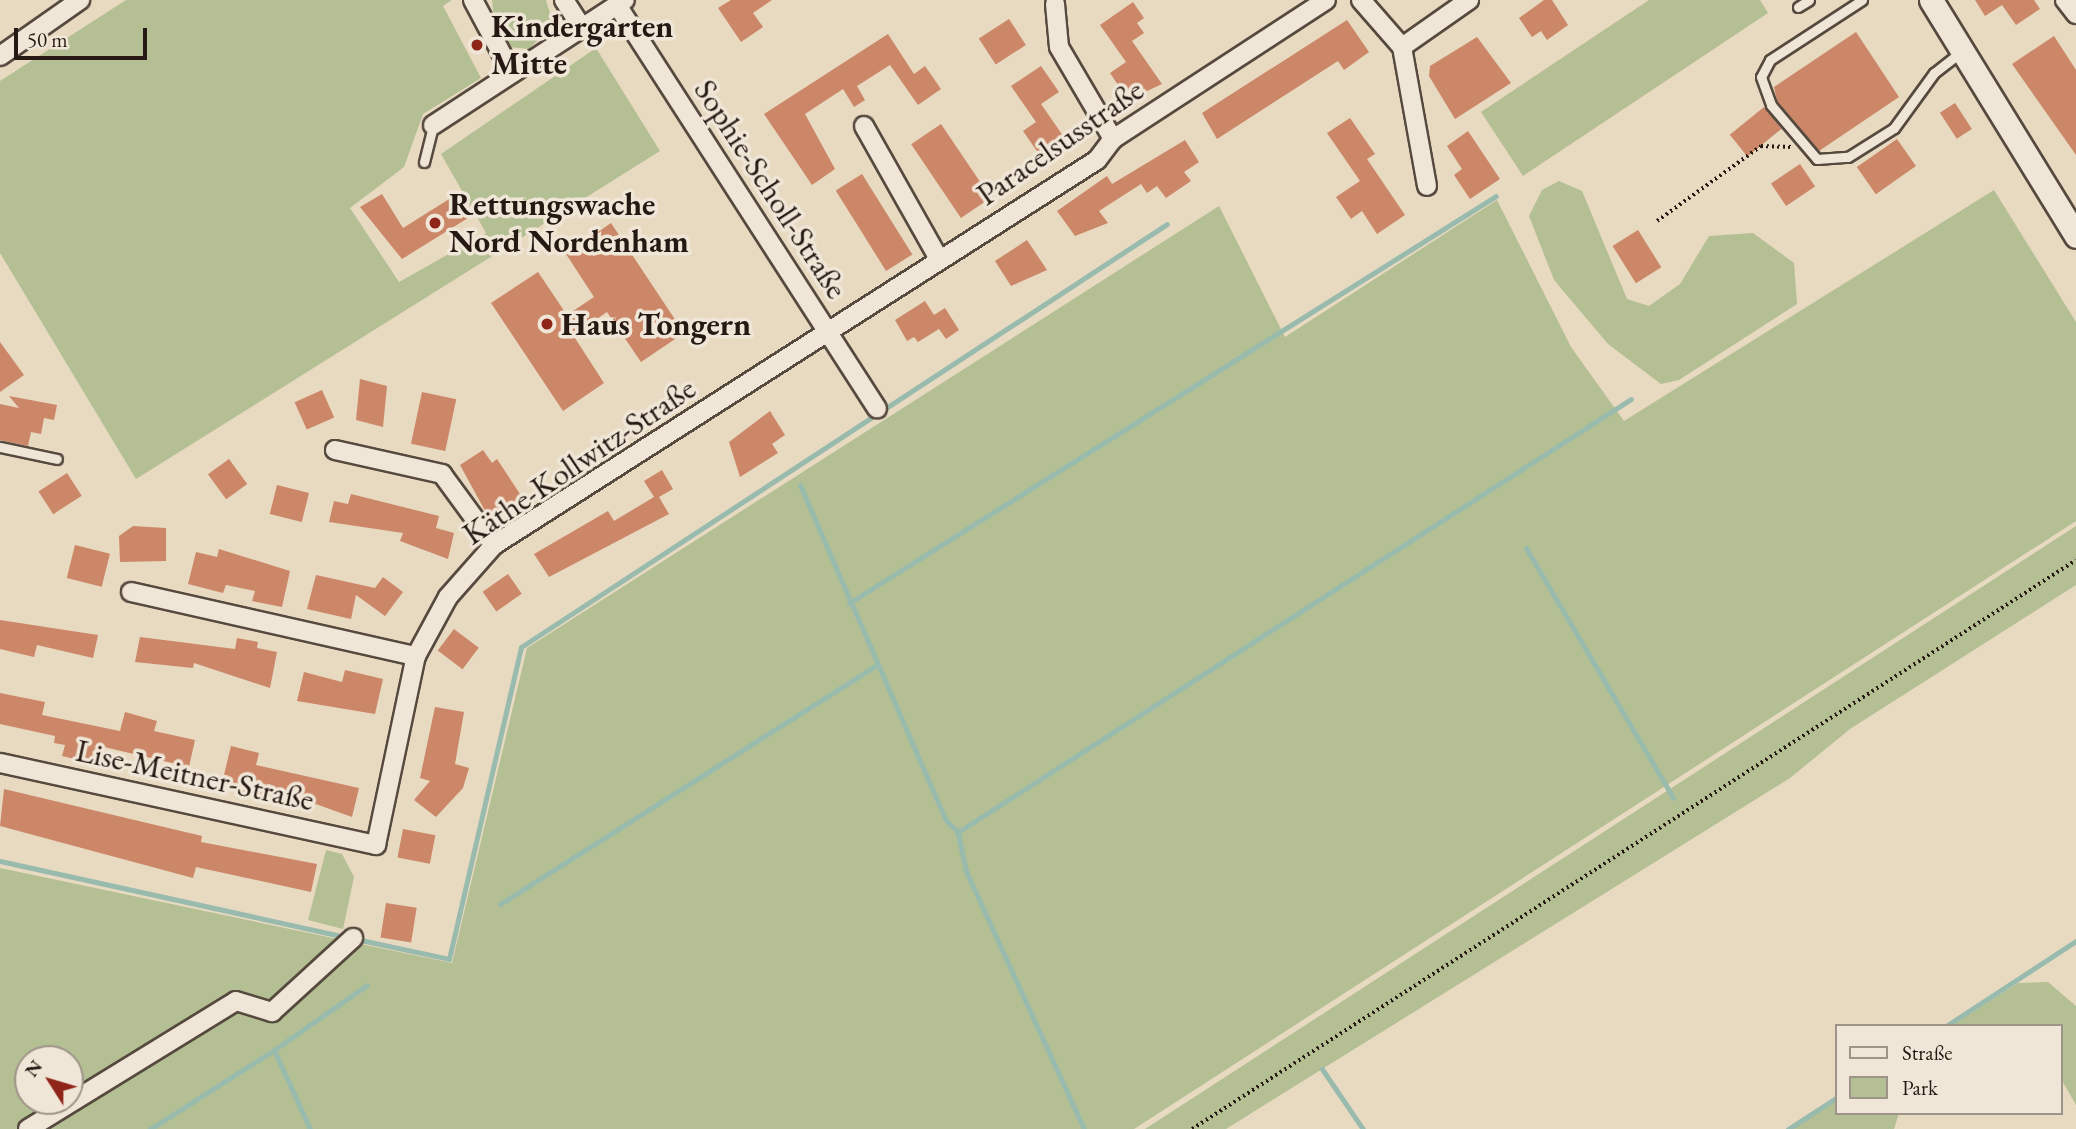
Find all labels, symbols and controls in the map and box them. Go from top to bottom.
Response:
place label: Kindergarten Mitte [491,8,673,83]
scale bar [18,14,150,58]
text: 50 m [27,26,68,53]
marker: Kindergarten Mitte [469,37,485,53]
street label: Paracelsusstraße [969,70,1151,214]
street label: Sophie-Scholl-Straße [686,72,856,306]
place label: Rettungswache Nord Nordenham [449,186,689,261]
marker: Rettungswache Nord Nordenham [427,215,443,231]
place label: Haus Tongern [561,305,751,343]
marker: Haus Tongern [539,316,555,332]
street label: Käthe-Kollwitz-Straße [455,369,703,553]
street label: Lise-Meitner-Straße [72,731,318,819]
legend [1834,1024,2062,1115]
text: Straße [1902,1039,1953,1066]
north arrow [14,1045,84,1115]
text: N [19,1055,48,1082]
text: Park [1902,1074,1938,1101]

